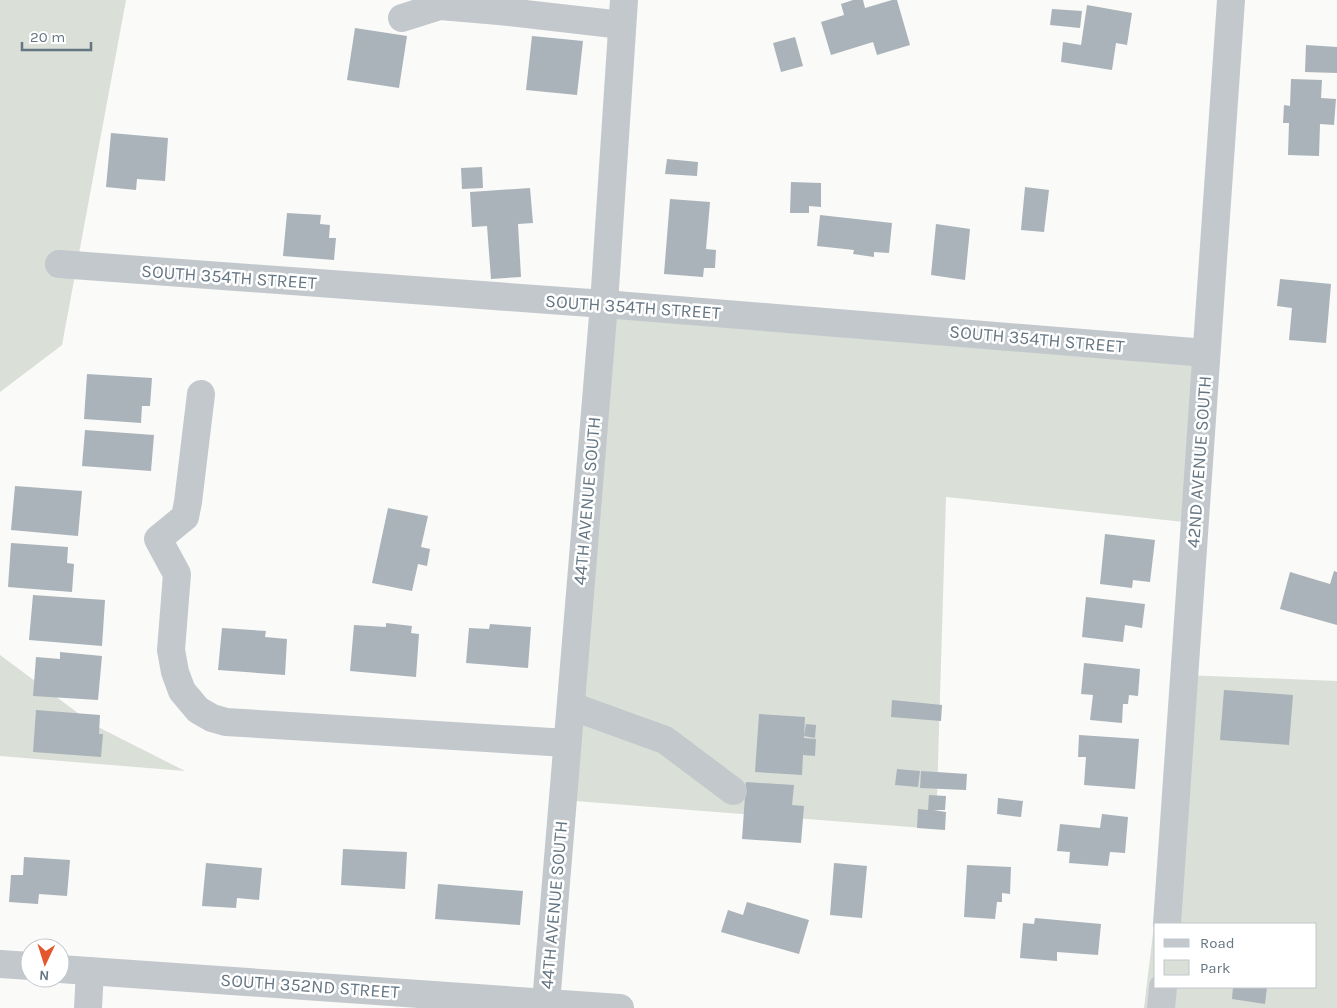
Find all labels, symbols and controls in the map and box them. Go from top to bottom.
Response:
scale bar [22,20,91,52]
text: 20 m [30,28,65,46]
street label: SOUTH 354TH STREET [141,260,317,294]
street label: SOUTH 354TH STREET [545,290,721,324]
street label: SOUTH 354TH STREET [948,320,1126,358]
street label: 42ND AVENUE SOUTH [1182,375,1216,549]
street label: 44TH AVENUE SOUTH [569,416,605,586]
street label: 44TH AVENUE SOUTH [536,820,572,990]
legend [1154,923,1317,988]
text: Road [1200,934,1235,952]
north arrow [20,938,70,988]
text: Park [1200,959,1230,977]
text: N [39,967,50,984]
street label: SOUTH 352ND STREET [220,969,400,1003]

